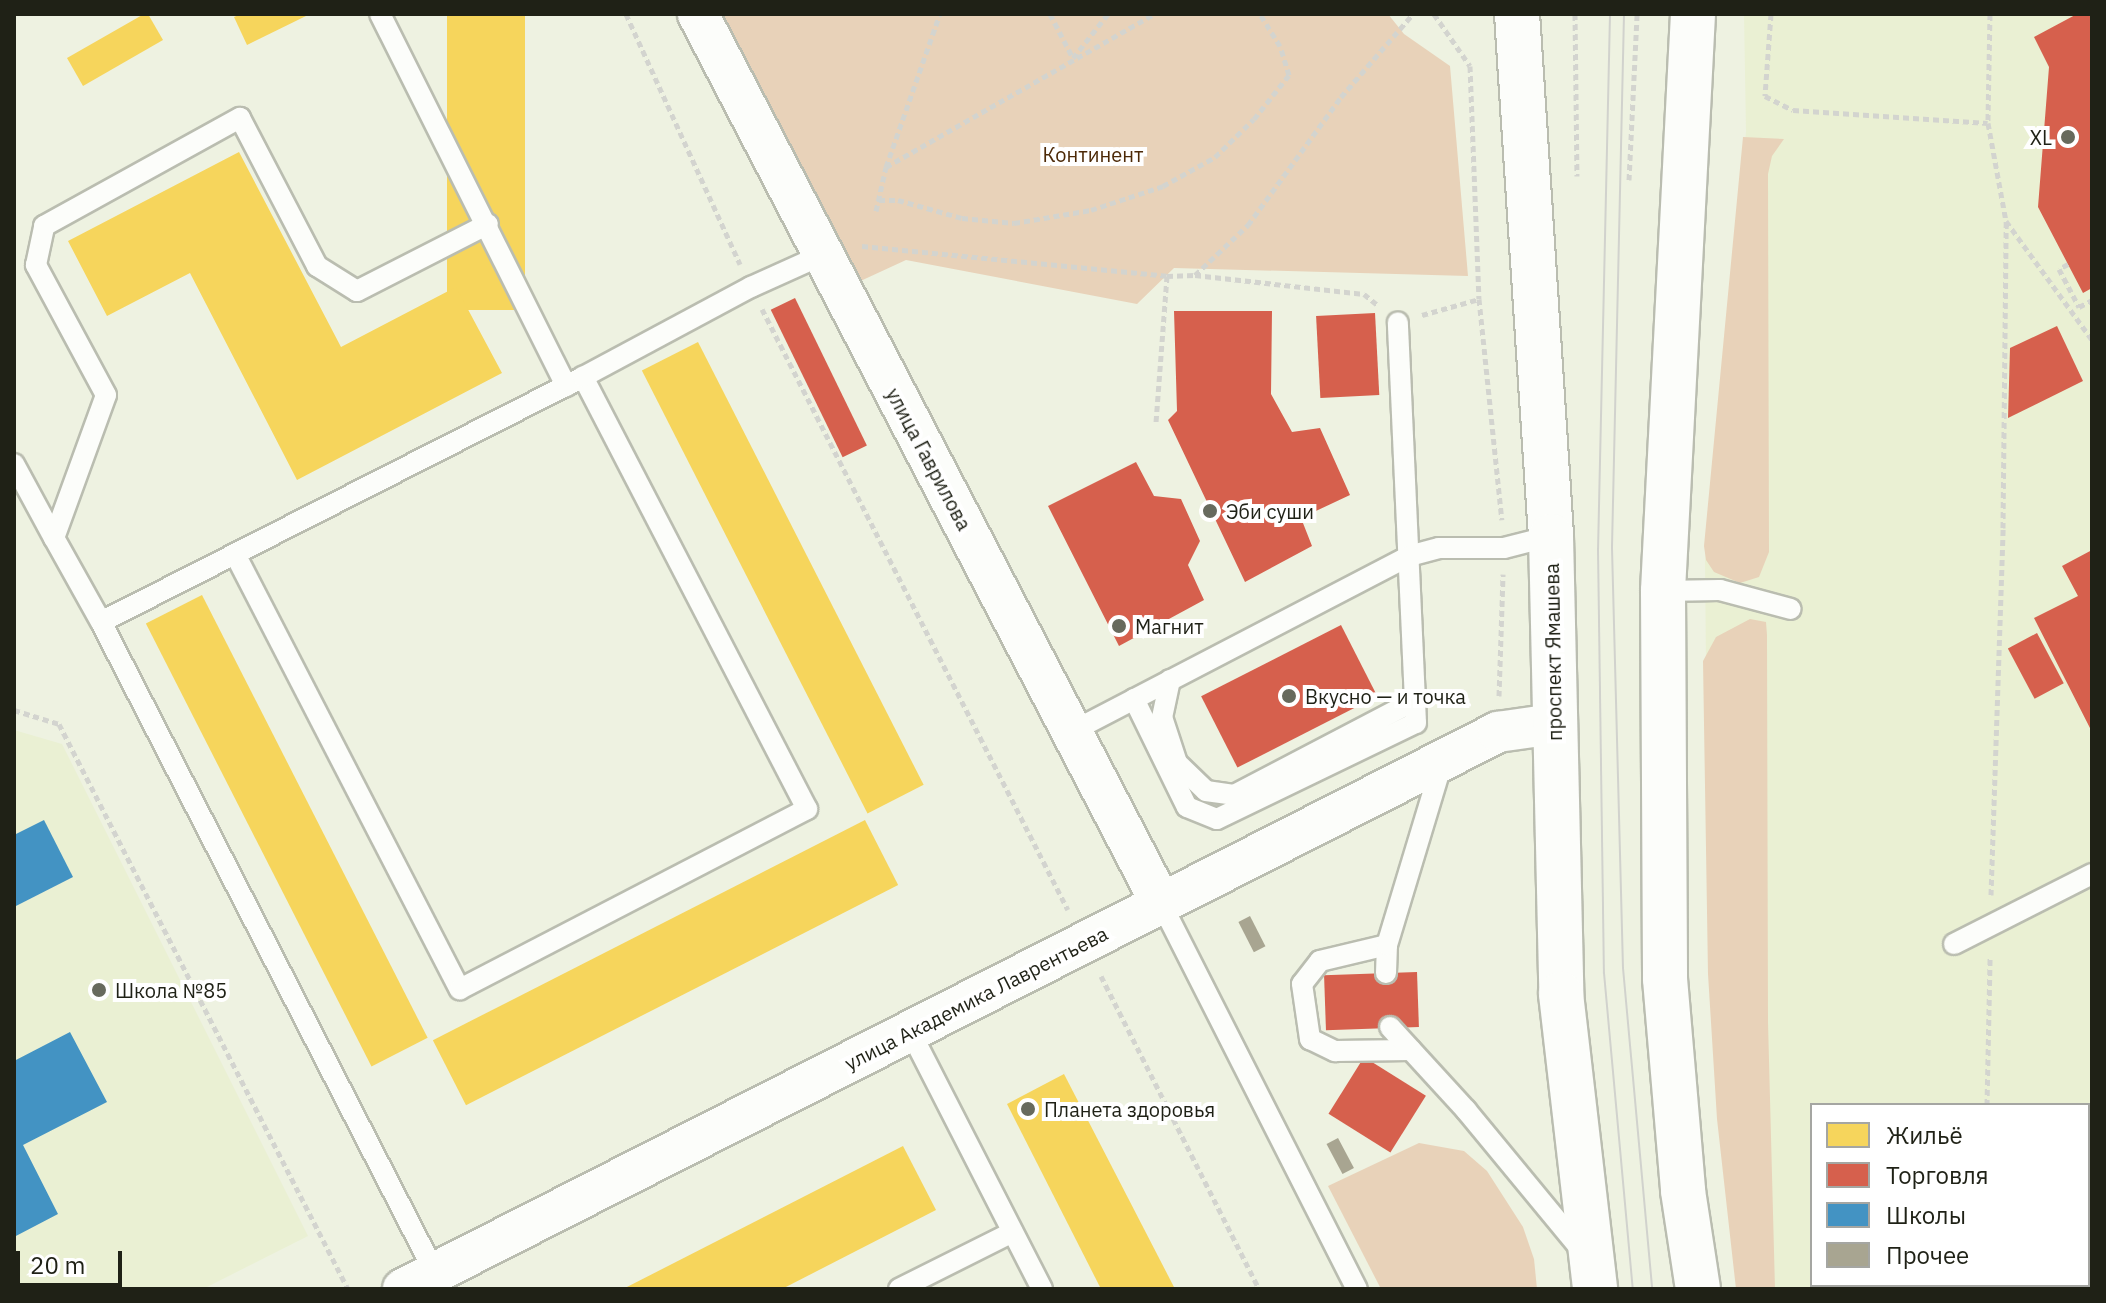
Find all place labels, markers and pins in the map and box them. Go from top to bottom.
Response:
place label: XL [2030,125,2052,149]
marker: XL [2059,128,2077,146]
place label: Эби суши [1226,499,1314,523]
marker: Эби суши [1201,502,1219,520]
place label: Магнит [1135,614,1204,638]
marker: Магнит [1110,617,1128,635]
place label: Вкусно — и точка [1305,684,1466,708]
marker: Вкусно — и точка [1280,687,1298,705]
place label: Школа №85 [115,978,227,1002]
marker: Школа №85 [90,981,108,999]
place label: Планета здоровья [1044,1097,1215,1121]
marker: Планета здоровья [1019,1100,1037,1118]

